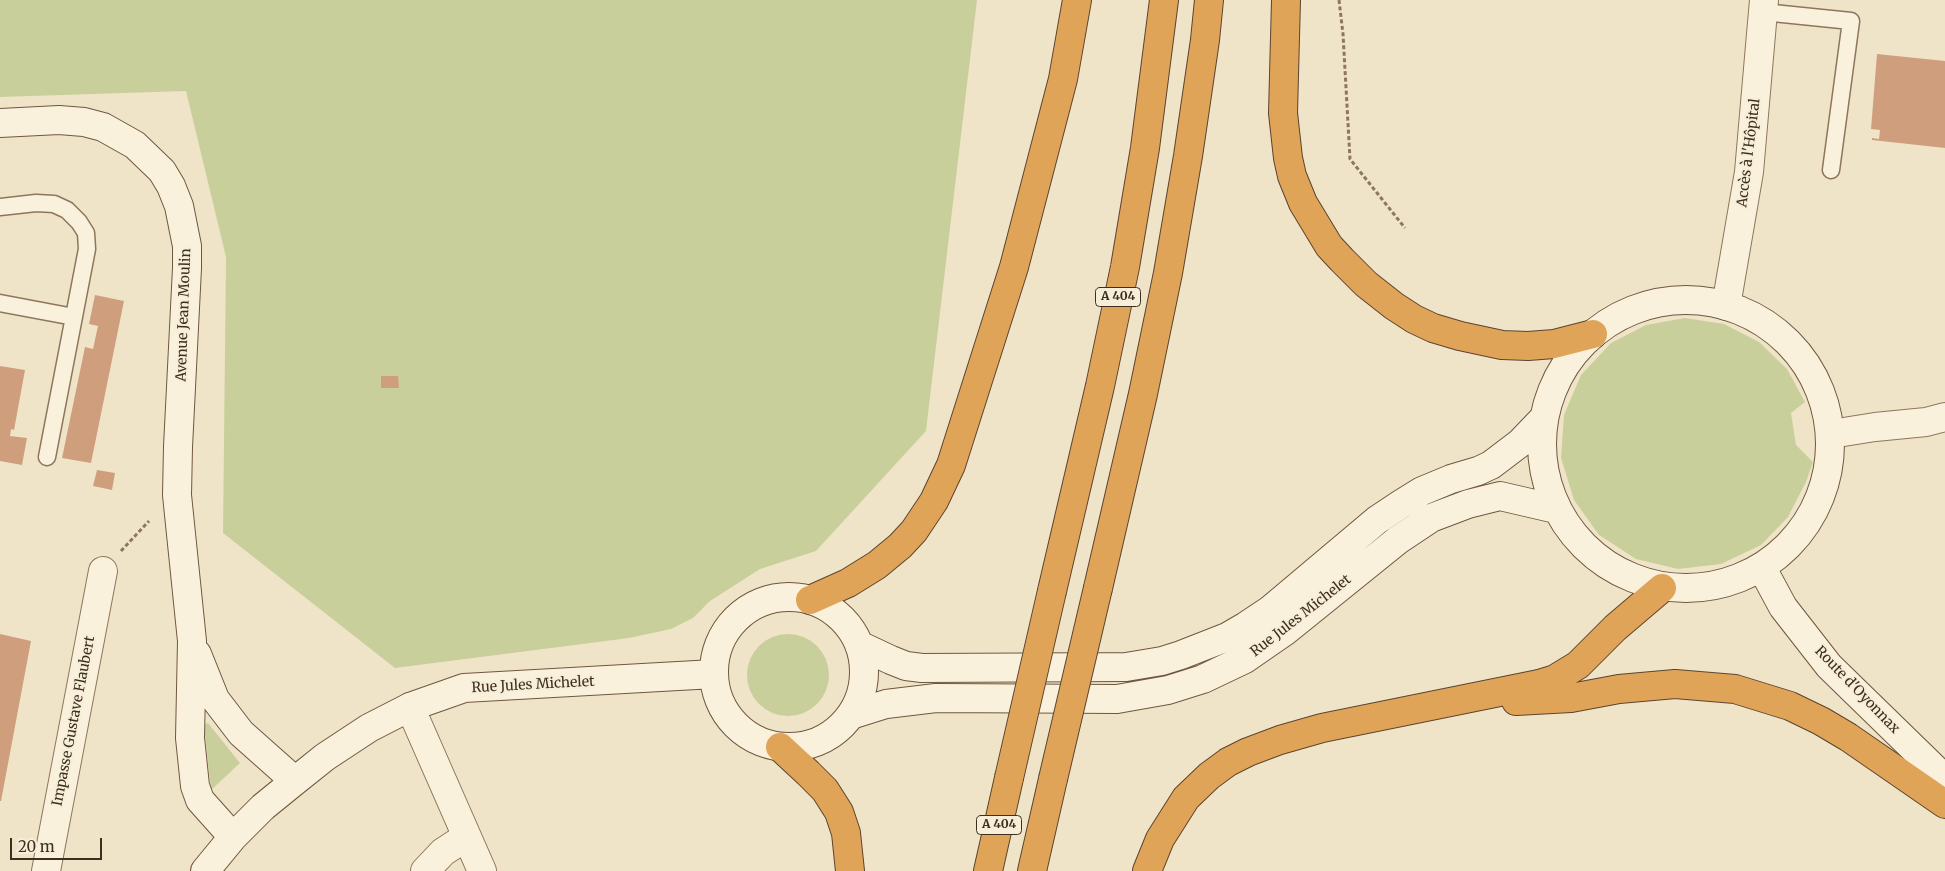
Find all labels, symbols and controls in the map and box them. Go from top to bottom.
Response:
street label: Accès à l'Hôpital [1734,98,1764,208]
street label: Avenue Jean Moulin [173,248,195,382]
road number: A 404 [1096,288,1140,306]
street label: Rue Jules Michelet [1247,571,1355,661]
street label: Impasse Gustave Flaubert [49,634,99,808]
street label: Route d'Oyonnax [1811,643,1903,737]
street label: Rue Jules Michelet [471,673,595,697]
road number: A 404 [976,816,1022,834]
scale bar [12,828,105,860]
text: 20 m [18,837,55,856]

